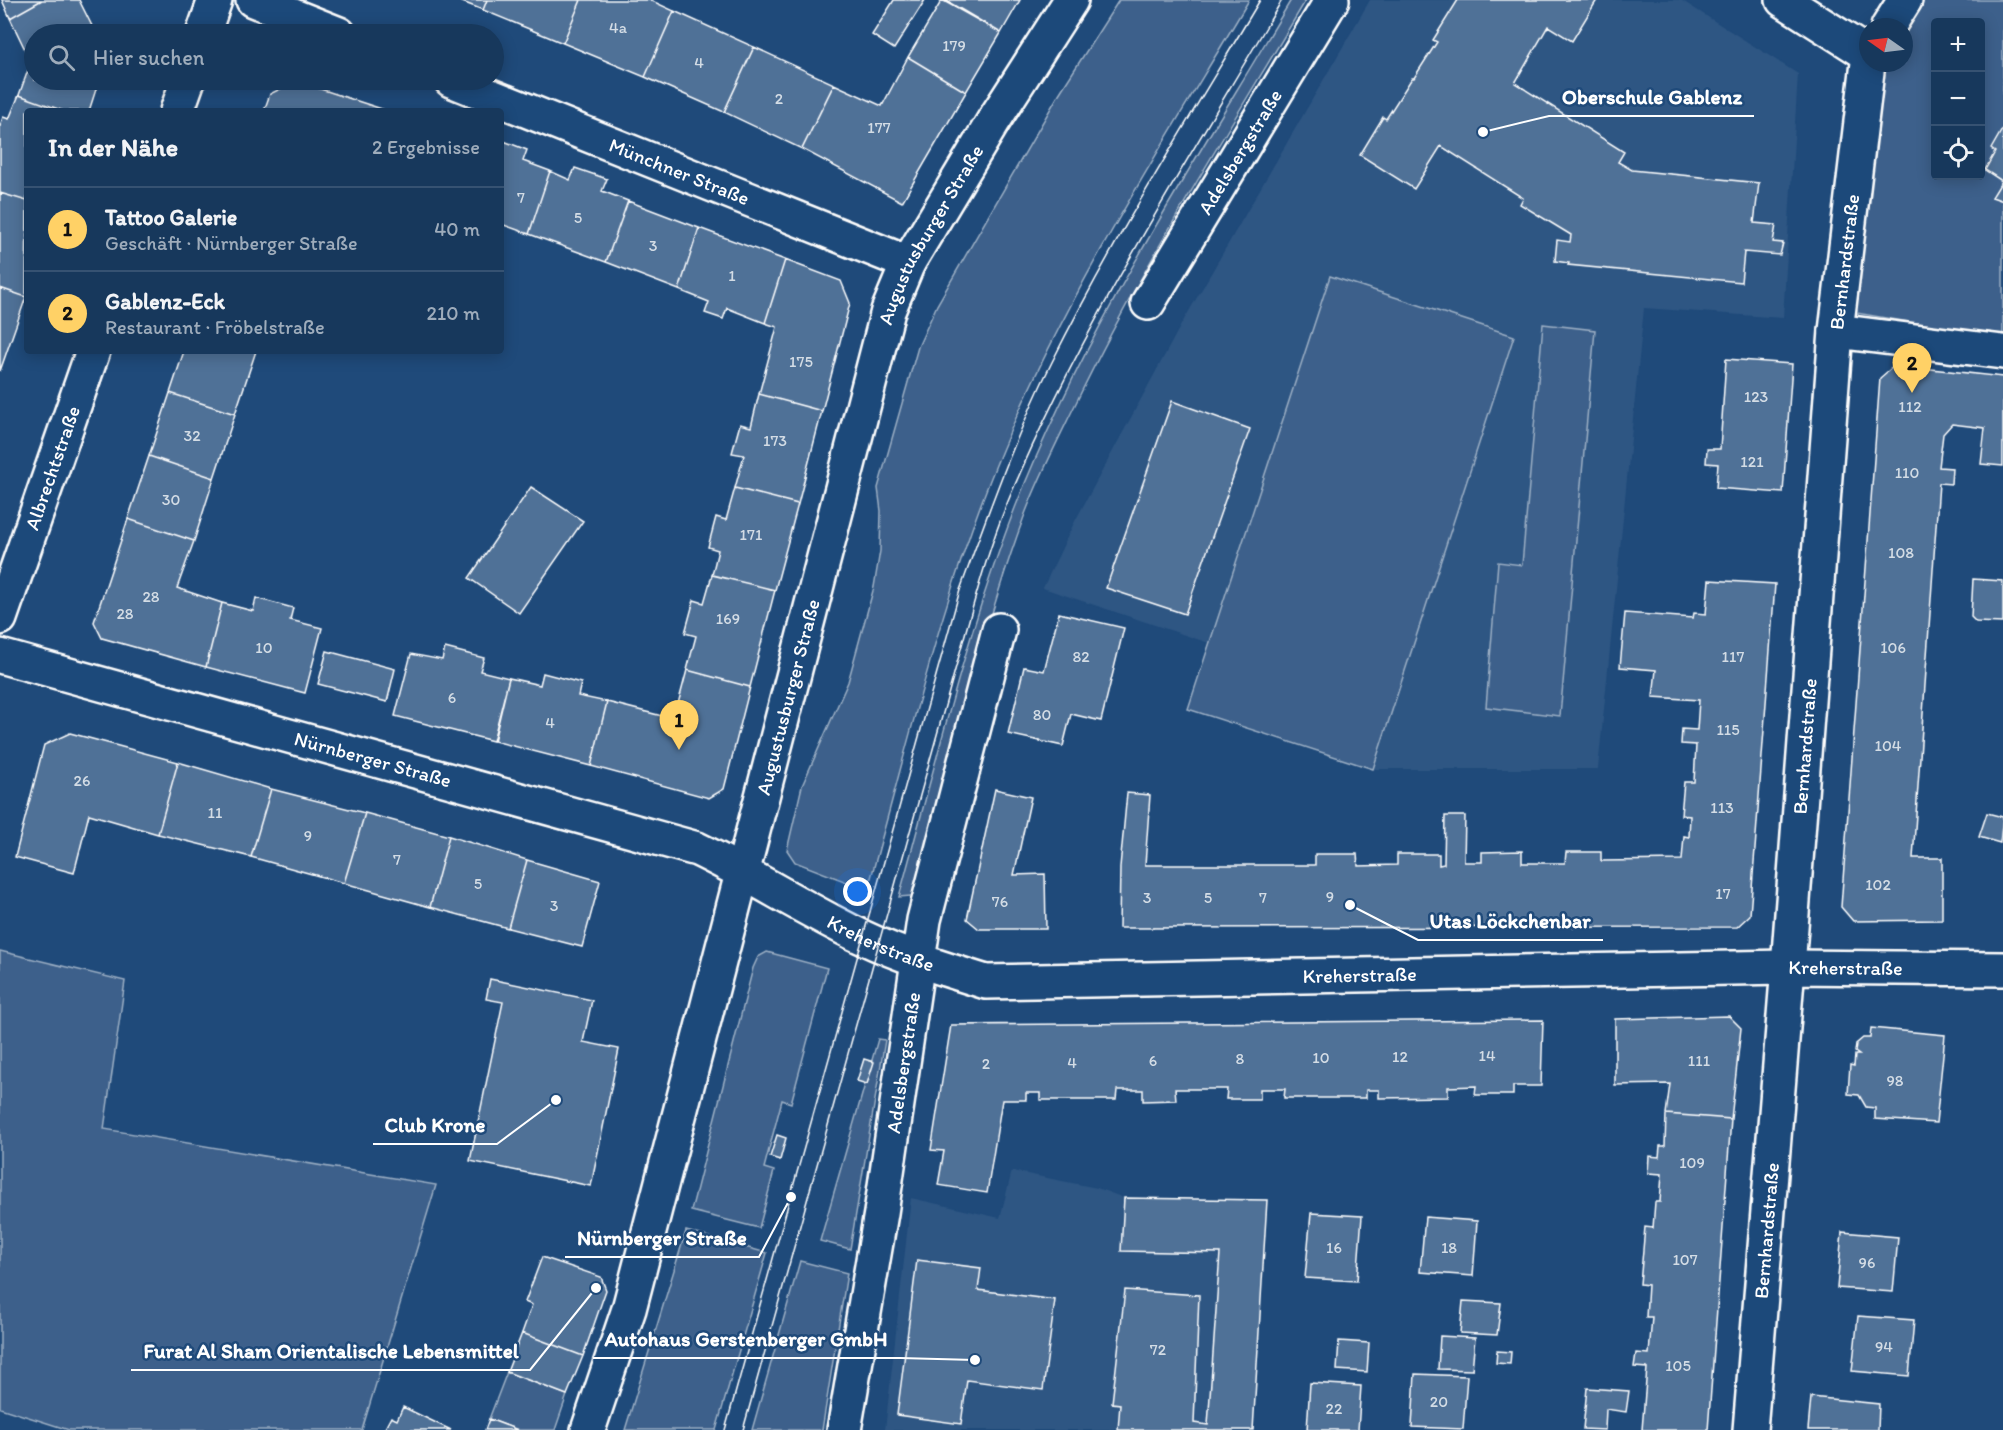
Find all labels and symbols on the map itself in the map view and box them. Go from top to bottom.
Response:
house number: 4a [609,18,628,37]
north arrow [1859,18,1913,72]
house number: 179 [942,36,966,55]
house number: 4 [694,53,704,72]
callout: Oberschule Gablenz [1549,77,1754,116]
text: Oberschule Gablenz [1562,84,1742,109]
street label: Adelsbergstraße [1193,85,1287,219]
house number: 2 [775,89,784,108]
house number: 177 [867,118,891,137]
street label: Münchner Straße [606,133,753,210]
street label: Augustusburger Straße [873,140,988,327]
house number: 7 [517,188,525,207]
street label: Bernhardstraße [1824,193,1864,331]
house number: 5 [574,208,582,227]
house number: 3 [649,236,658,255]
house number: 1 [728,266,736,285]
pin: 2 [1892,344,1932,393]
house number: 175 [789,352,813,371]
house number: 123 [1744,387,1769,406]
house number: 112 [1898,397,1922,416]
street label: Albrechtstraße [20,402,85,533]
house number: 32 [183,426,201,445]
house number: 173 [763,431,787,450]
house number: 121 [1740,452,1764,471]
house number: 110 [1895,463,1919,482]
house number: 30 [162,490,180,509]
house number: 171 [740,525,763,544]
house number: 108 [1888,543,1914,562]
house number: 28 [142,587,160,606]
street label: Augustusburger Straße [751,596,825,798]
house number: 28 [116,604,134,623]
house number: 169 [716,609,740,628]
house number: 10 [255,638,273,657]
house number: 106 [1880,638,1906,657]
house number: 82 [1072,647,1090,666]
house number: 117 [1722,647,1744,666]
street label: Bernhardstraße [1788,677,1822,815]
house number: 6 [448,688,456,707]
pin: 1 [660,700,698,750]
house number: 80 [1033,705,1051,724]
house number: 4 [545,713,555,732]
house number: 115 [1716,720,1740,739]
street label: Nürnberger Straße [292,726,454,792]
house number: 104 [1875,736,1902,755]
house number: 26 [74,771,90,790]
house number: 113 [1710,798,1734,817]
house number: 11 [208,803,223,822]
house number: 9 [304,826,312,845]
house number: 7 [393,850,401,869]
house number: 5 [474,874,482,893]
house number: 102 [1865,875,1891,894]
your location [843,877,872,906]
house number: 17 [1715,884,1731,903]
house number: 9 [1326,887,1334,906]
house number: 3 [1143,888,1152,907]
house number: 5 [1204,888,1212,907]
house number: 7 [1259,888,1267,907]
house number: 76 [992,892,1008,911]
house number: 3 [550,896,559,915]
callout: Utas Löckchenbar [1418,901,1603,940]
text: Utas Löckchenbar [1429,908,1591,933]
street label: Kreherstraße [823,909,937,977]
street label: Kreherstraße [1788,955,1903,980]
street label: Kreherstraße [1302,962,1417,988]
street label: Adelsbergstraße [881,991,925,1135]
house number: 14 [1478,1046,1496,1065]
house number: 12 [1392,1047,1409,1066]
house number: 10 [1312,1048,1330,1067]
house number: 8 [1236,1049,1245,1068]
house number: 6 [1149,1051,1157,1070]
house number: 111 [1688,1051,1711,1070]
house number: 4 [1067,1053,1077,1072]
house number: 2 [982,1054,991,1073]
house number: 98 [1886,1071,1904,1090]
callout: Club Krone [373,1105,497,1144]
text: Club Krone [385,1112,485,1137]
house number: 109 [1679,1153,1705,1172]
street label: Bernhardstraße [1749,1162,1784,1300]
callout: Nürnberger Straße [565,1218,759,1257]
text: Nürnberger Straße [577,1225,747,1251]
house number: 16 [1326,1238,1342,1257]
house number: 18 [1441,1238,1457,1257]
house number: 107 [1672,1250,1698,1269]
house number: 96 [1859,1253,1875,1272]
callout: Autohaus Gerstenberger GmbH [593,1319,900,1358]
text: Autohaus Gerstenberger GmbH [603,1326,888,1352]
callout: Furat Al Sham Orientalische Lebensmittel [131,1331,530,1370]
house number: 94 [1875,1337,1893,1356]
text: Furat Al Sham Orientalische Lebensmittel [143,1338,520,1363]
house number: 72 [1150,1340,1167,1359]
house number: 105 [1665,1356,1691,1375]
house number: 20 [1430,1392,1448,1411]
house number: 22 [1326,1399,1343,1418]

